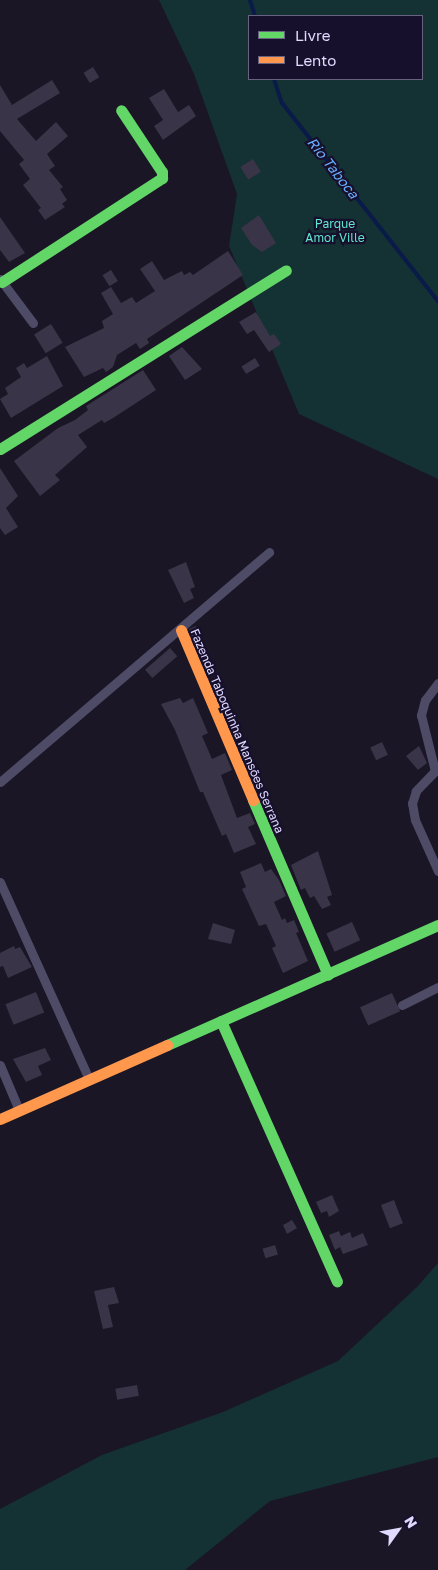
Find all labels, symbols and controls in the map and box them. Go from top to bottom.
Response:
legend [248,15,423,80]
text: Livre [295,26,330,44]
text: Lento [295,51,336,69]
water label: Rio Taboca [304,134,362,202]
park label: Parque Amor Ville [305,217,365,245]
street label: Fazenda Taboquinha Mansões Serrana [187,627,287,835]
north arrow [373,1505,423,1555]
text: N [401,1513,421,1531]

